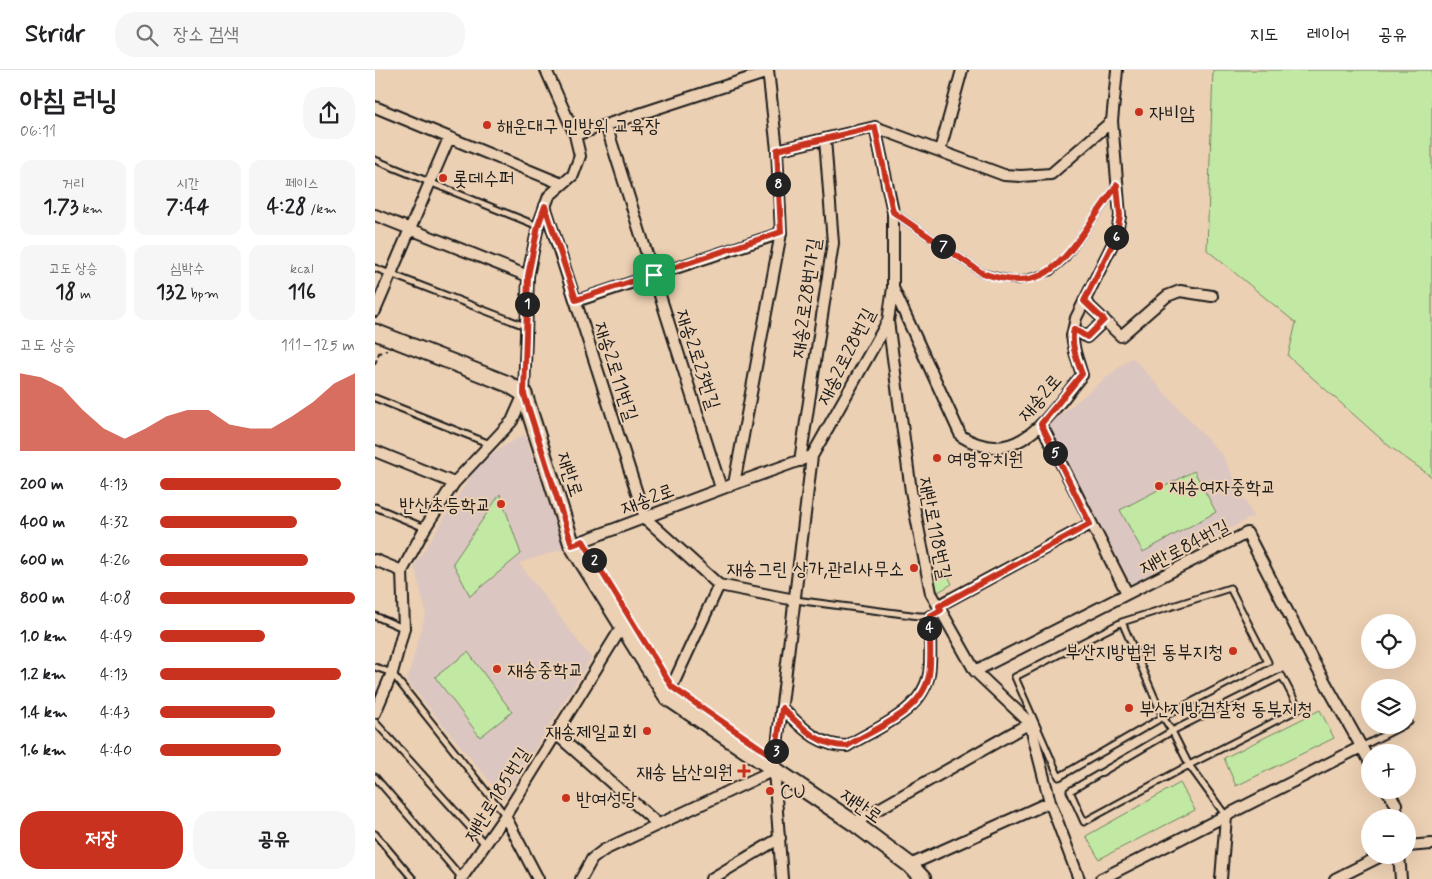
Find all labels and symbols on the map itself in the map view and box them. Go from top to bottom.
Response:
place label: 자비암 [1149,101,1195,126]
marker: 자비암 [1133,106,1145,118]
place label: 해운대구 민방위 교육장 [497,114,660,139]
marker: 해운대구 민방위 교육장 [481,119,493,131]
place label: 롯데수퍼 [453,167,514,192]
marker: 롯데수퍼 [437,172,449,184]
pin: 8 [765,172,791,196]
pin: 6 [1103,224,1129,250]
pin: 7 [931,234,955,258]
street label: 재송2로28번가길 [786,237,827,360]
pin [633,254,675,296]
pin: 1 [515,292,539,316]
street label: 재송2로28번길 [811,304,881,409]
street label: 재송2로23번길 [670,306,725,413]
street label: 재송2로11번길 [588,319,643,424]
street label: 재송2로 [1013,369,1068,427]
pin: 5 [1043,440,1067,466]
place label: 여명유치원 [947,447,1023,472]
street label: 재반로 [551,449,589,500]
marker: 여명유치원 [931,452,943,464]
street label: 재반로118번길 [912,475,957,582]
place label: 재송여자중학교 [1169,475,1276,500]
street label: 재송2로 [617,478,678,521]
marker: 재송여자중학교 [1153,480,1165,492]
place label: 반산초등학교 [399,493,491,518]
marker: 반산초등학교 [495,498,507,510]
street label: 재반로84번길 [1135,514,1234,581]
pin: 2 [581,548,607,572]
place label: 재송그린 상가,관리사무소 [727,557,904,582]
marker: 재송그린 상가,관리사무소 [908,562,920,574]
pin: 4 [917,616,941,640]
place label: 부산지방법원 동부지청 [1065,640,1223,665]
marker: 부산지방법원 동부지청 [1227,645,1239,657]
place label: 재송중학교 [507,658,583,683]
marker: 재송중학교 [491,663,503,675]
place label: 부산지방검찰청 동부지청 [1139,697,1312,722]
marker: 부산지방검찰청 동부지청 [1123,702,1135,714]
place label: 재송제일교회 [545,720,637,745]
marker: 재송제일교회 [641,725,653,737]
pin: 3 [763,738,789,764]
street label: 재반로185번길 [458,743,536,847]
place label: 재송 남산의원 [636,760,733,785]
marker: 재송 남산의원 [737,764,751,778]
place label: CU [780,780,806,805]
street label: 재반로 [835,783,887,830]
marker: CU [764,785,776,797]
place label: 반여성당 [576,787,637,812]
marker: 반여성당 [560,792,572,804]

